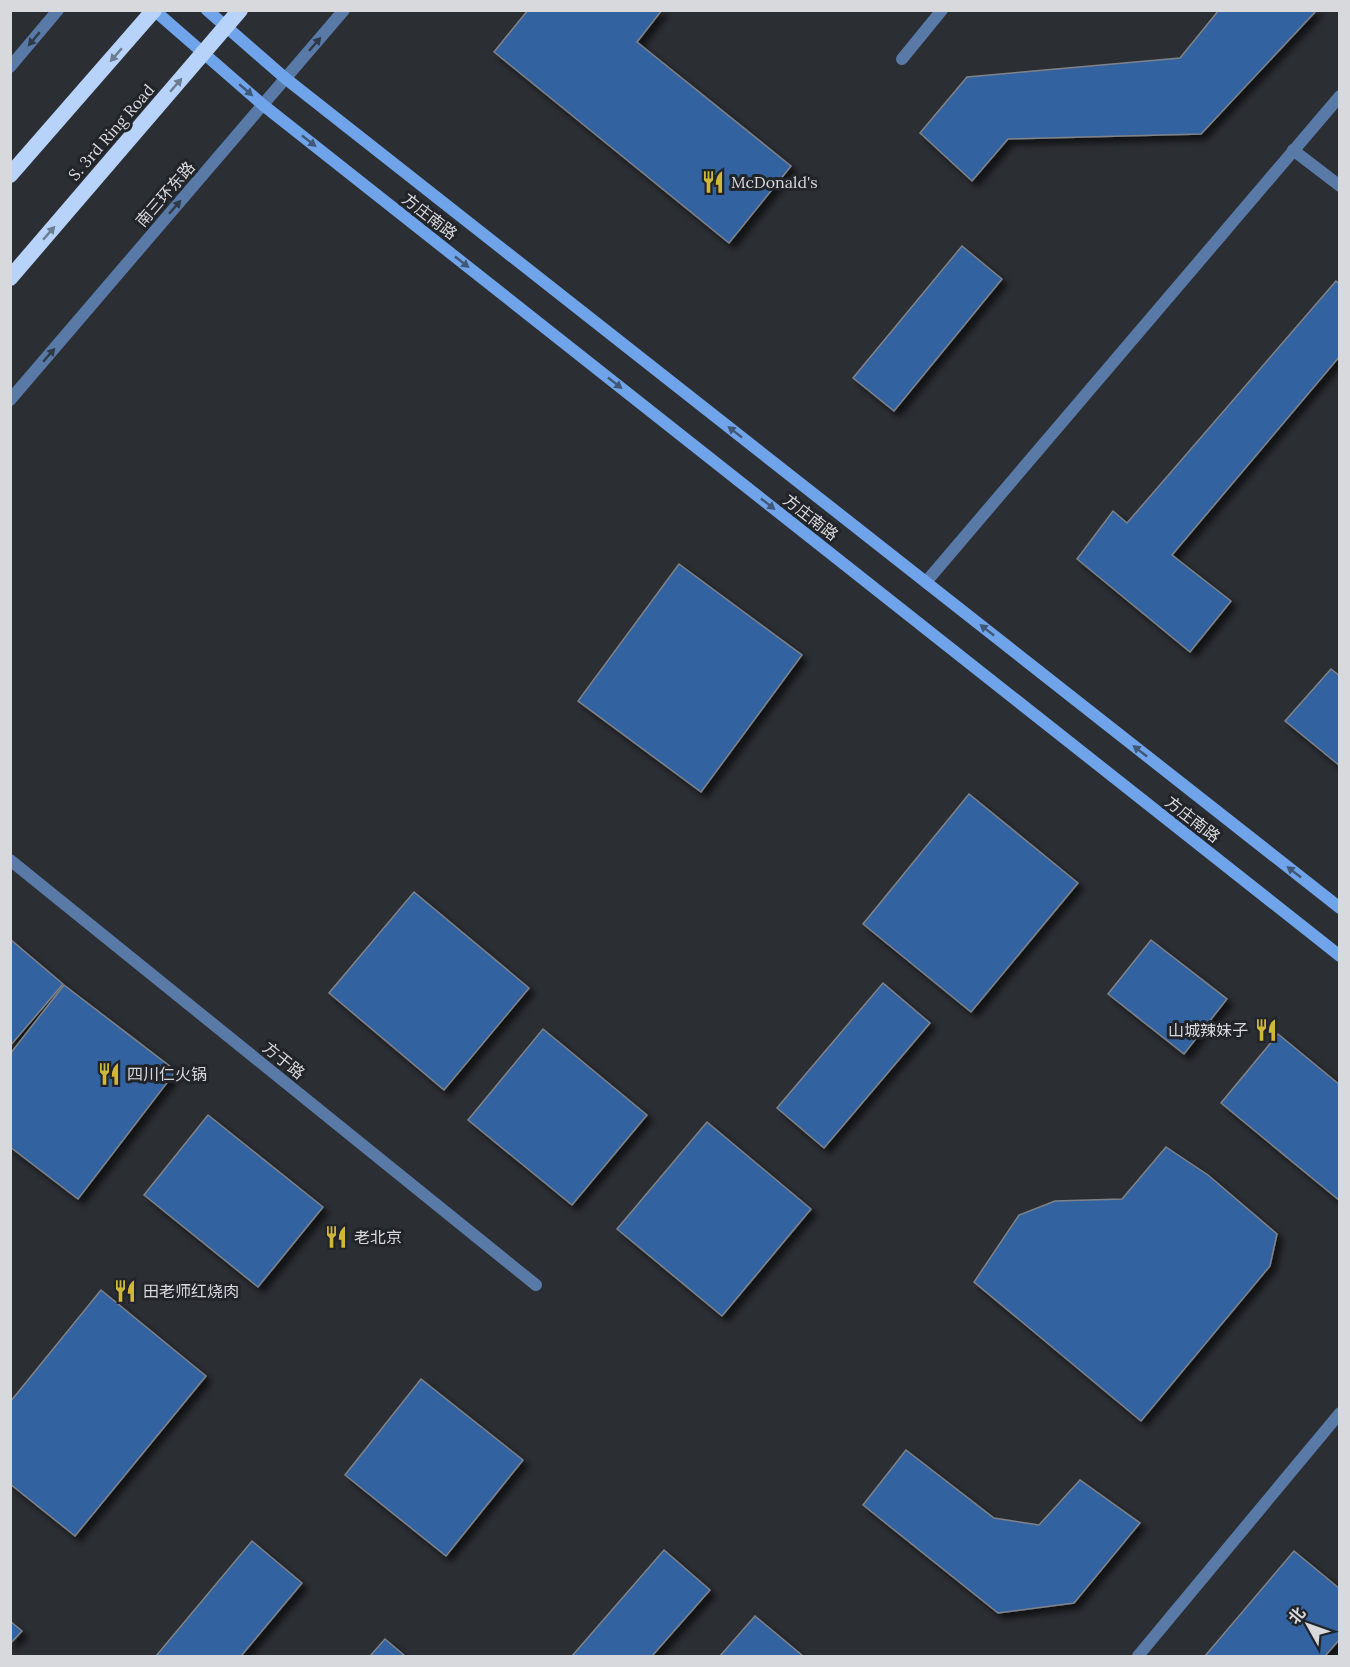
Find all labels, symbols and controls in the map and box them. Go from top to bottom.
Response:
one-way arrow [28,31,41,47]
one-way arrow [308,37,321,52]
one-way arrow [109,47,123,62]
one-way arrow [169,77,182,93]
street label: S. 3rd Ring Road [64,79,159,184]
one-way arrow [238,83,253,96]
one-way arrow [301,135,317,148]
street label: 南三环东路 [131,157,199,231]
restaurant icon: McDonald's [700,169,726,195]
place label: McDonald's [731,172,818,192]
street label: 方庄南路 [399,188,461,244]
one-way arrow [168,200,181,215]
one-way arrow [42,225,55,241]
one-way arrow [454,255,469,267]
one-way arrow [42,347,55,363]
one-way arrow [607,376,622,388]
one-way arrow [727,425,743,438]
street label: 方庄南路 [780,489,842,545]
one-way arrow [760,497,775,509]
one-way arrow [979,624,995,637]
one-way arrow [1133,745,1148,757]
street label: 方庄南路 [1162,791,1224,847]
one-way arrow [1286,866,1301,878]
restaurant icon: 山城辣妹子 [1253,1017,1279,1043]
place label: 山城辣妹子 [1168,1020,1248,1040]
street label: 方于路 [259,1037,309,1083]
restaurant icon: 四川仁火锅 [96,1061,122,1087]
place label: 四川仁火锅 [127,1064,207,1084]
restaurant icon: 老北京 [323,1224,349,1250]
place label: 老北京 [354,1227,402,1247]
restaurant icon: 田老师红烧肉 [112,1278,138,1304]
place label: 田老师红烧肉 [143,1281,239,1301]
north arrow [1278,1595,1338,1655]
text: 北 [1284,1603,1309,1628]

